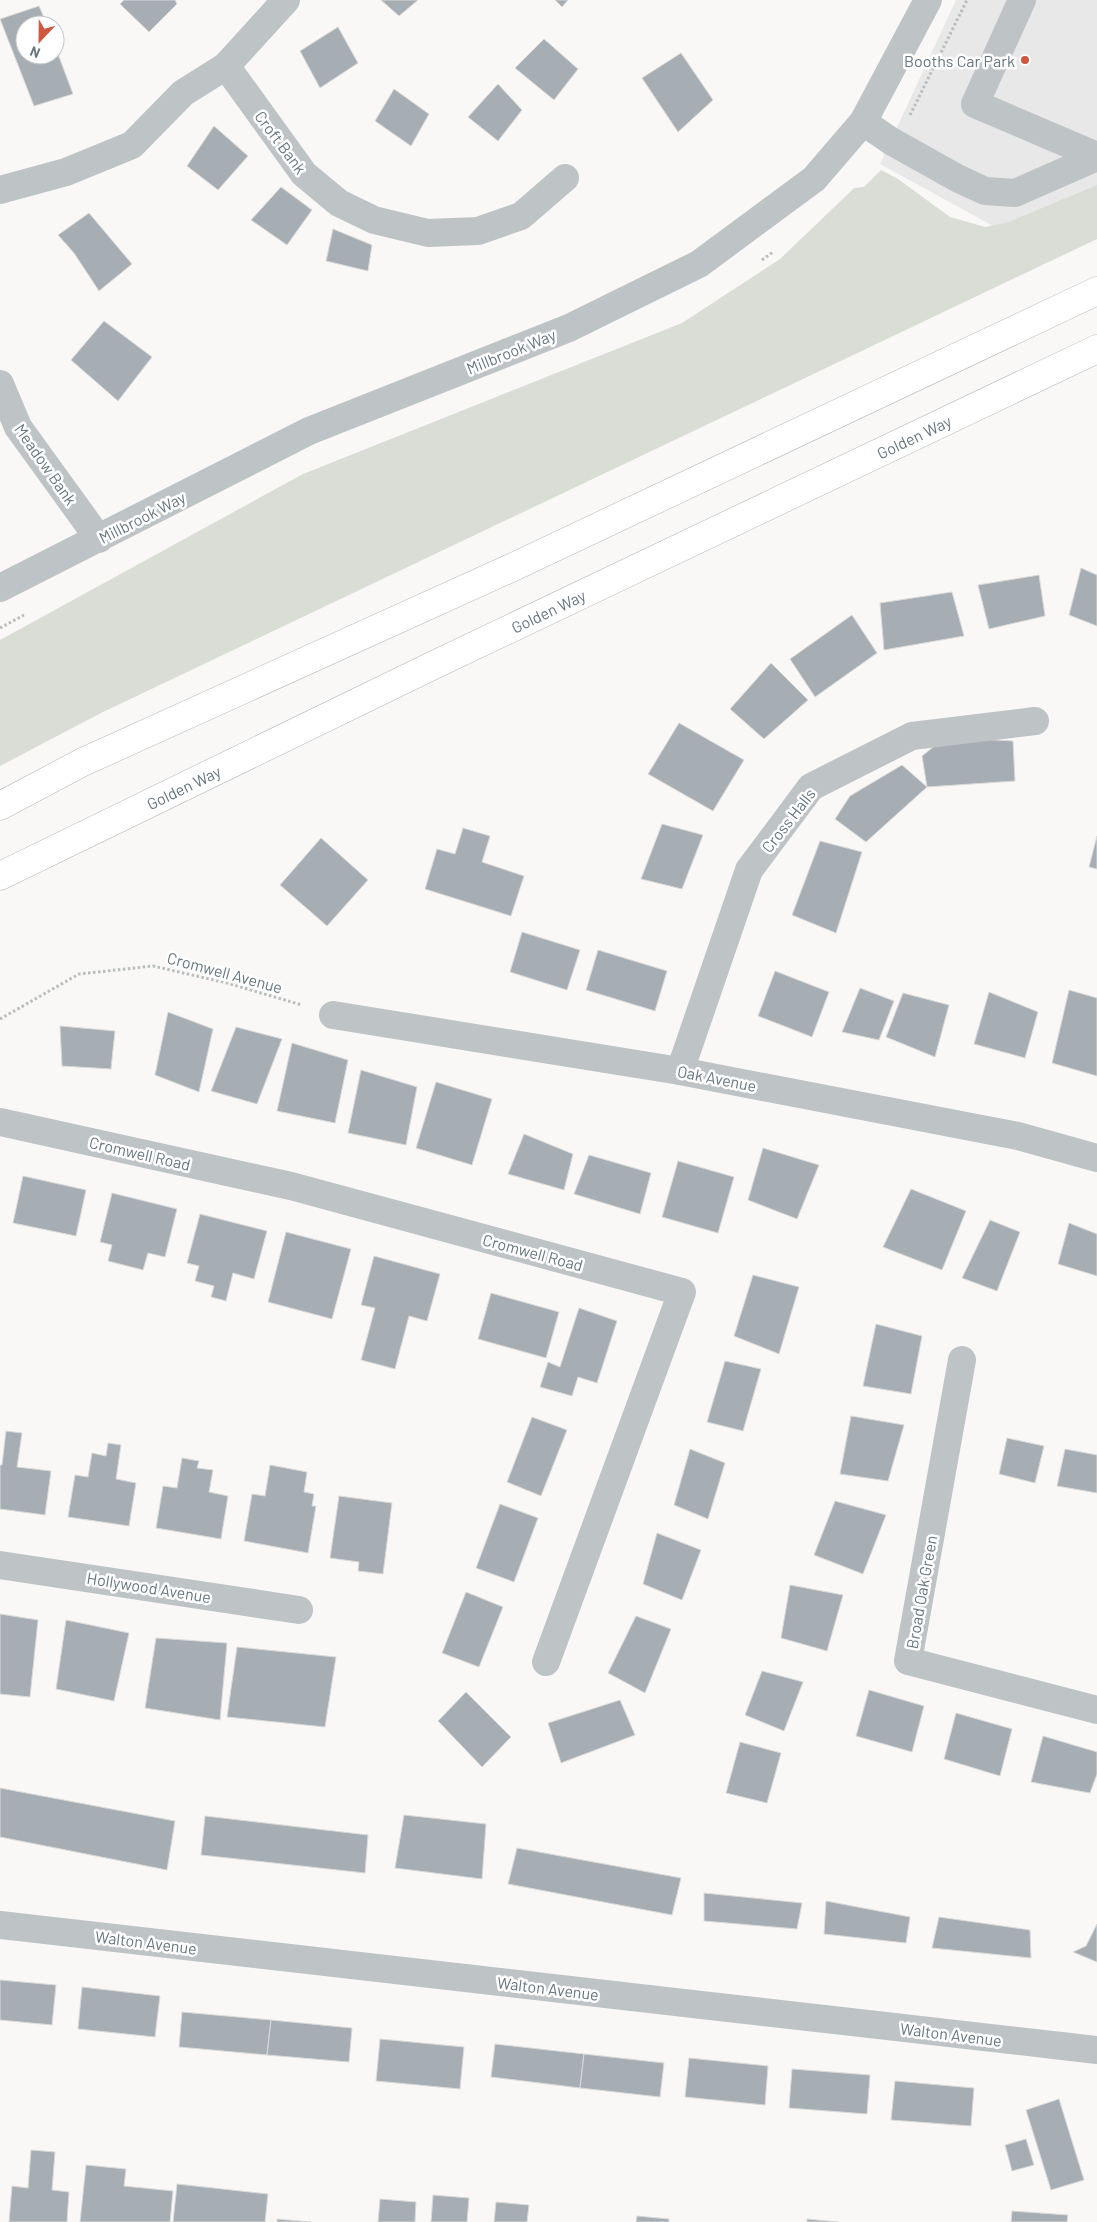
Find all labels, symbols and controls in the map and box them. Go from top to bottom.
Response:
north arrow [15,15,65,65]
text: N [27,43,42,62]
place label: Booths Car Park [904,51,1015,70]
marker: Booths Car Park [1019,54,1031,66]
street label: Croft Bank [251,107,311,177]
street label: Millbrook Way [464,324,559,378]
street label: Golden Way [873,410,955,462]
street label: Meadow Bank [11,420,81,508]
street label: Millbrook Way [95,487,189,547]
street label: Golden Way [508,584,589,636]
street label: Golden Way [143,760,224,813]
street label: Cross Halls [757,784,819,856]
street label: Cromwell Avenue [165,947,285,997]
street label: Oak Avenue [676,1061,758,1095]
street label: Cromwell Road [88,1132,192,1174]
street label: Cromwell Road [481,1229,585,1275]
street label: Broad Oak Green [902,1534,940,1650]
street label: Hollywood Avenue [86,1568,212,1606]
street label: Walton Avenue [94,1926,198,1958]
street label: Walton Avenue [496,1972,600,2004]
street label: Walton Avenue [899,2018,1003,2050]

